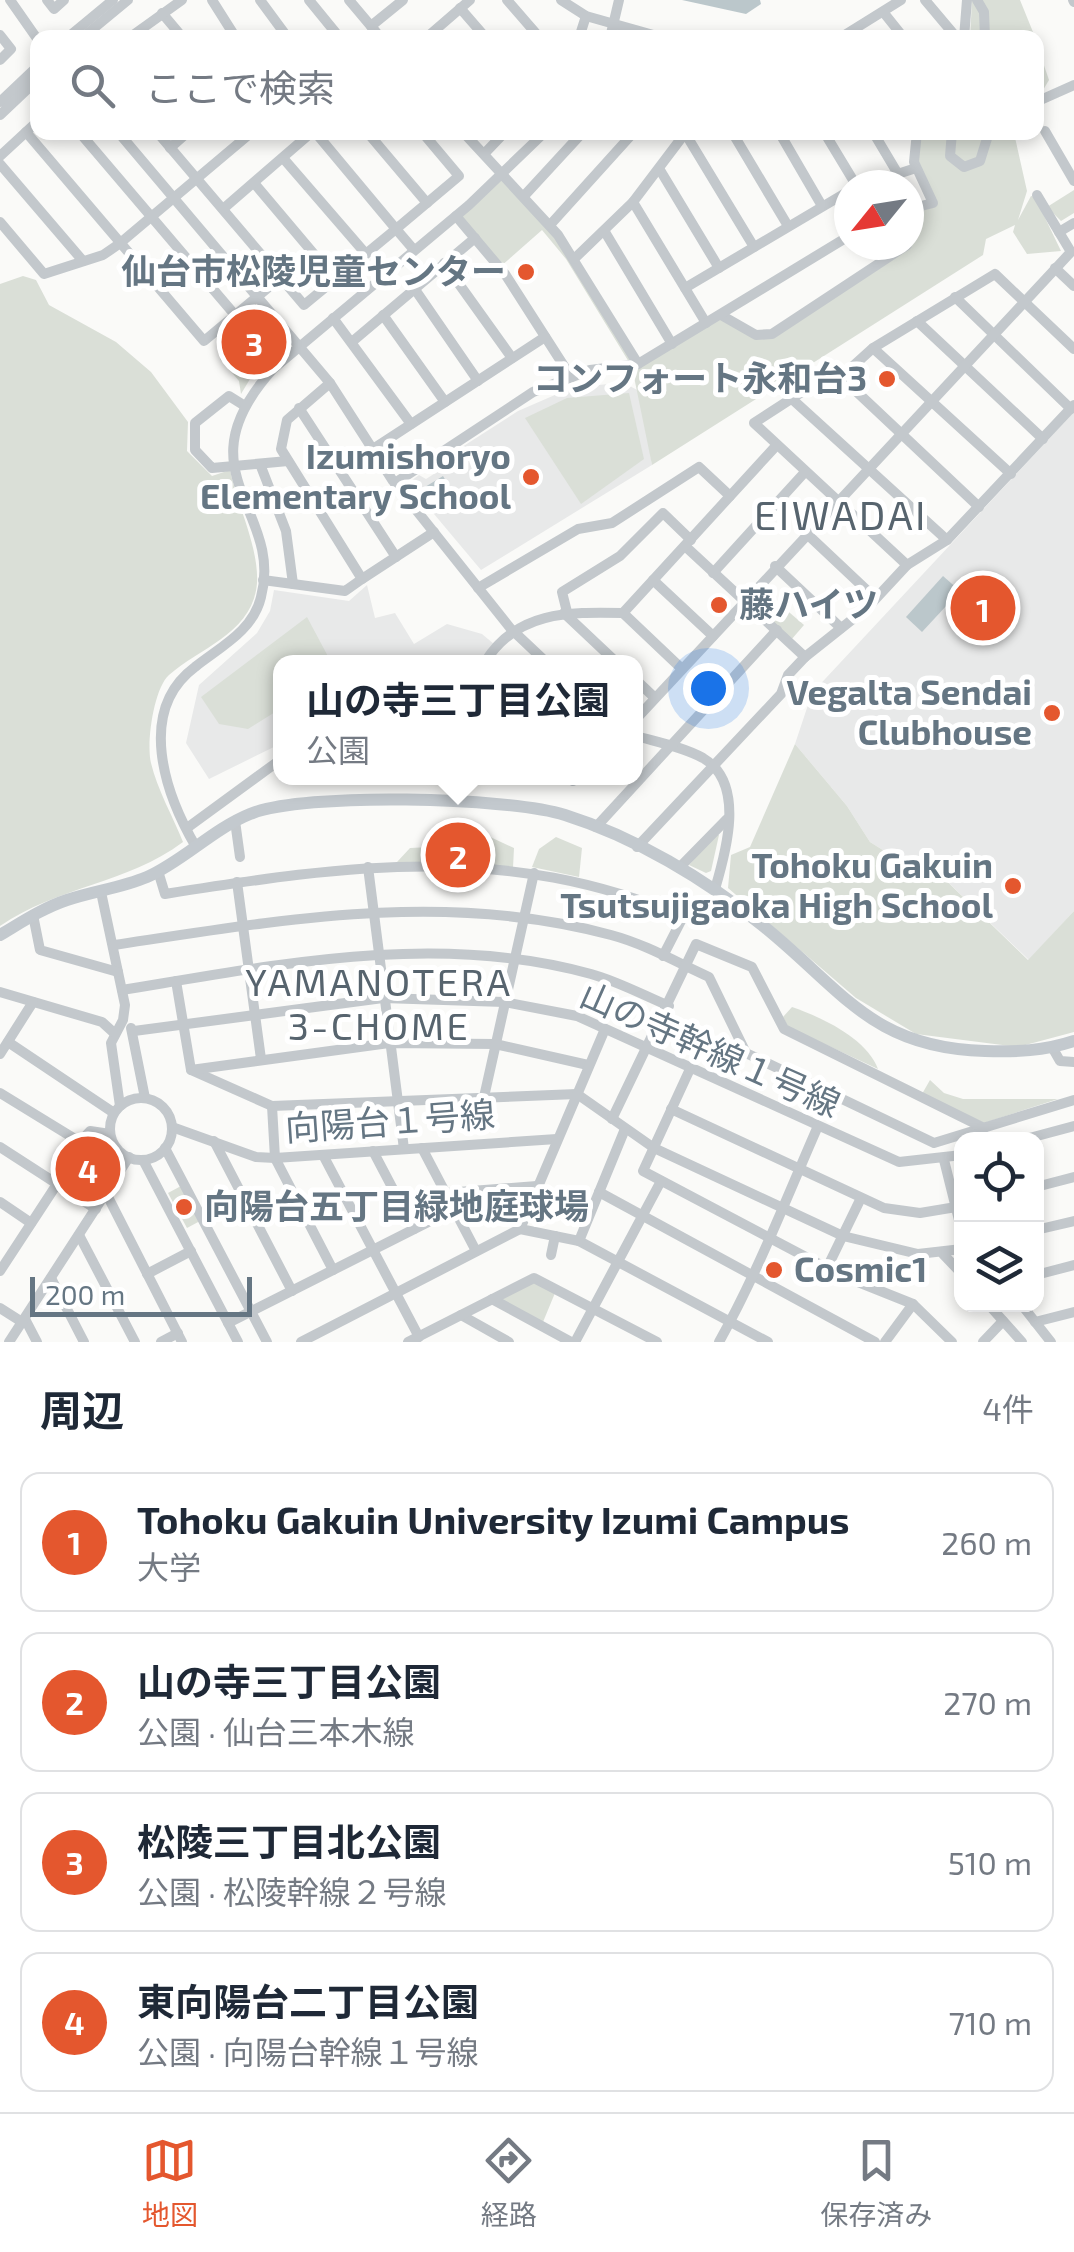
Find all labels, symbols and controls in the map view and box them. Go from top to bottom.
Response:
search box [30,30,1044,140]
icon: search [65,58,120,113]
text: ここで検索 [145,64,335,110]
north arrow [834,170,924,260]
place label: 仙台市松陵児童センター [121,249,506,291]
marker: 仙台市松陵児童センター [515,261,537,283]
pin: 3 [222,304,286,380]
place label: コンフォート永和台3 [533,356,867,398]
marker: コンフォート永和台3 [876,368,898,390]
place label: Izumishoryo Elementary School [200,434,512,517]
marker: Izumishoryo Elementary School [520,466,542,488]
district label: EIWADAI [754,490,928,538]
pin: 1 [950,570,1016,646]
place label: 藤ハイツ [739,582,878,624]
marker: 藤ハイツ [708,594,730,616]
popup [273,655,643,785]
your location [683,663,734,714]
place label: Vegalta Sendai Clubhouse [786,670,1032,752]
text: 山の寺三丁目公園 [306,676,610,722]
marker: Vegalta Sendai Clubhouse [1041,702,1063,724]
text: 公園 [306,730,370,768]
pin: 2 [426,818,490,892]
place label: Tohoku Gakuin Tsutsujigaoka High School [560,843,994,925]
marker: Tohoku Gakuin Tsutsujigaoka High School [1002,875,1024,897]
district label: YAMANOTERA 3-CHOME [245,958,513,1048]
street label: 山の寺幹線１号線 [574,972,847,1124]
street label: 向陽台１号線 [284,1092,496,1148]
pin: 4 [56,1132,120,1206]
map controls [954,1132,1044,1312]
button: locate [954,1132,1044,1222]
place label: 向陽台五丁目緑地庭球場 [204,1184,589,1226]
marker: 向陽台五丁目緑地庭球場 [173,1196,195,1218]
button: layers [954,1222,1044,1312]
place label: Cosmic1 [794,1247,927,1289]
marker: Cosmic1 [763,1259,785,1281]
scale bar [30,1272,252,1316]
text: 200 m [45,1277,125,1311]
text: 周辺 [40,1384,124,1434]
text: 4件 [982,1389,1034,1427]
text: Tohoku Gakuin University Izumi Campus [137,1496,849,1542]
text: 1 [68,1523,81,1561]
text: 260 m [941,1523,1032,1561]
text: 大学 [137,1547,201,1585]
text: 山の寺三丁目公園 [137,1658,441,1704]
text: 2 [65,1683,84,1721]
text: 270 m [943,1683,1032,1721]
text: 公園 · 仙台三本木線 [137,1712,415,1750]
text: 松陵三丁目北公園 [137,1818,441,1864]
text: 3 [65,1843,84,1881]
text: 510 m [948,1843,1032,1881]
text: 公園 · 松陵幹線２号線 [137,1872,447,1910]
text: 東向陽台二丁目公園 [137,1978,479,2024]
text: 4 [64,2003,85,2041]
text: 710 m [948,2003,1032,2041]
text: 公園 · 向陽台幹線１号線 [137,2032,479,2070]
tab: 地図 [142,2133,198,2233]
tab: 経路 [481,2133,537,2233]
tab: 保存済み [820,2133,932,2233]

